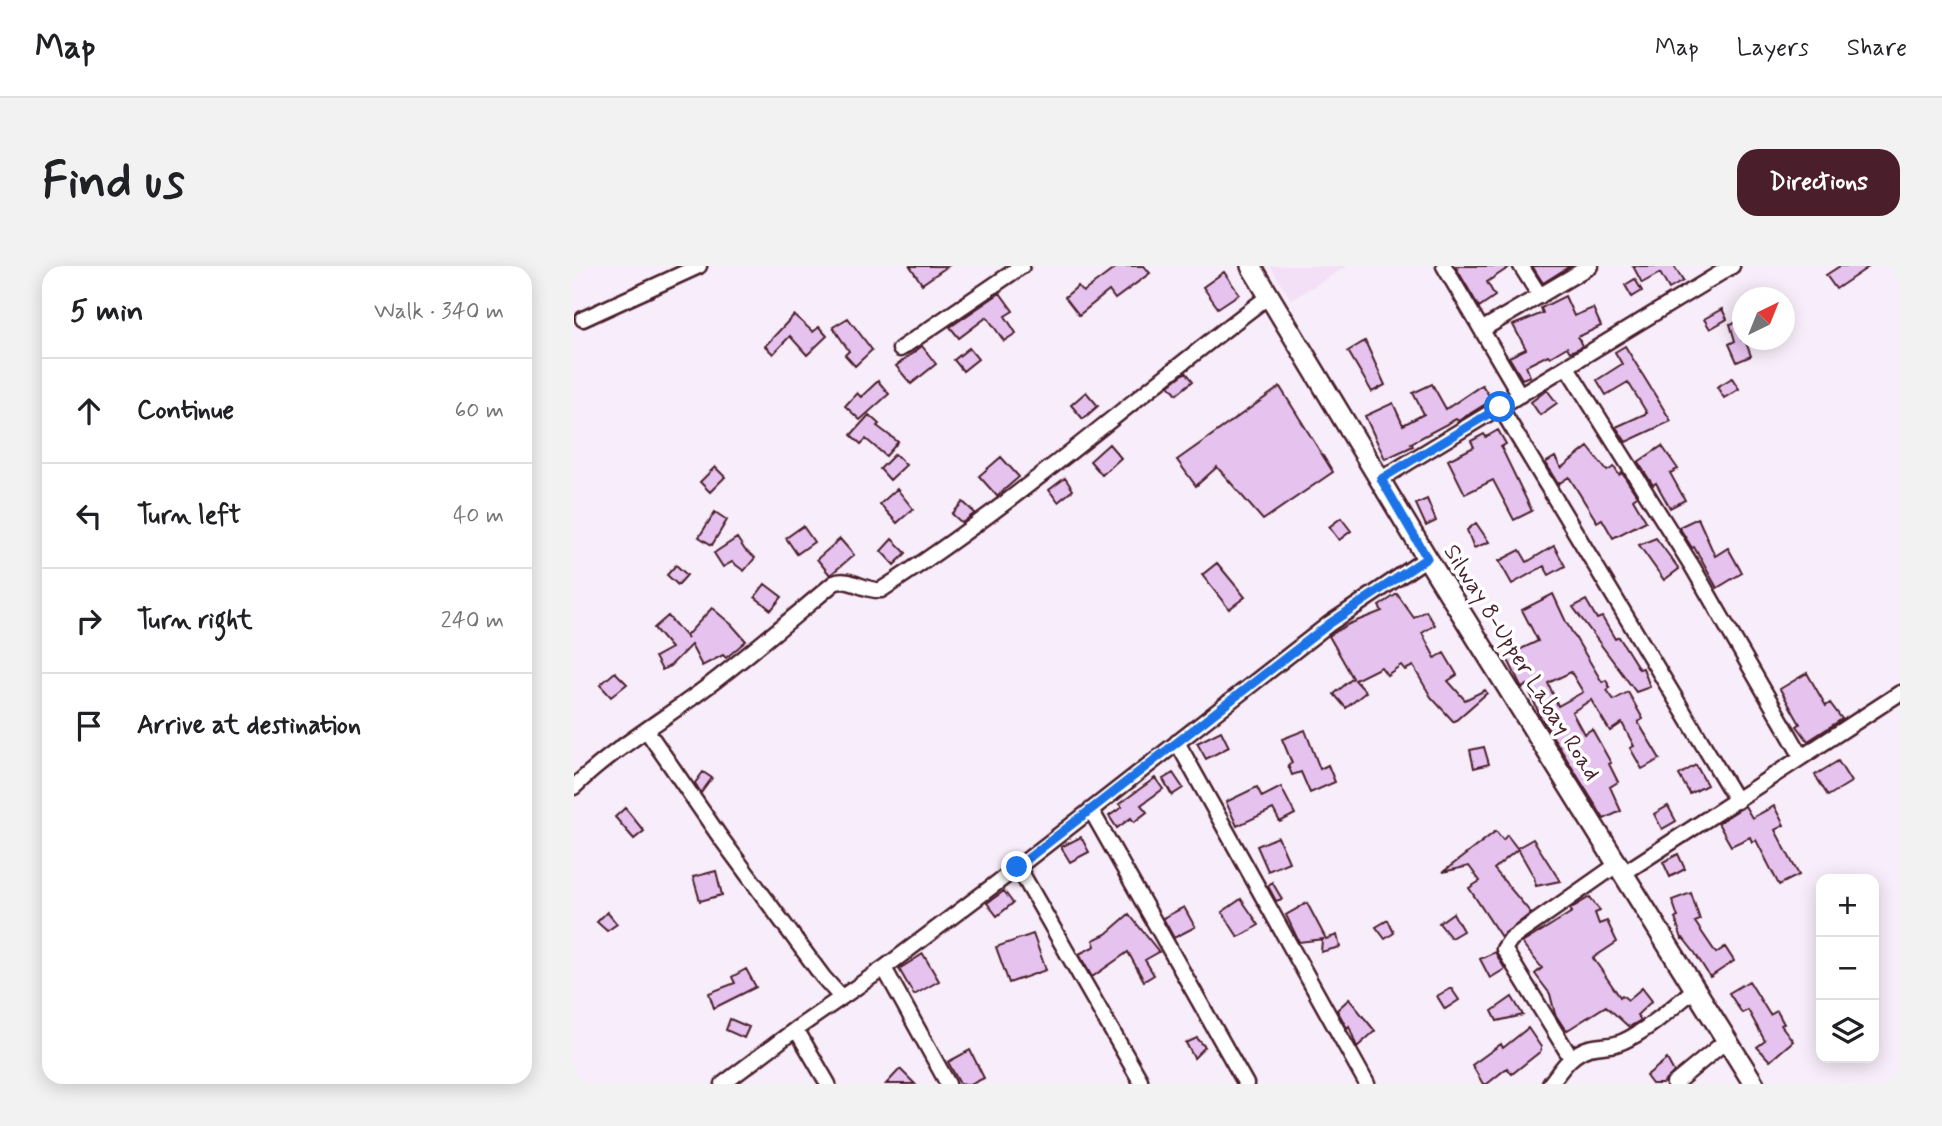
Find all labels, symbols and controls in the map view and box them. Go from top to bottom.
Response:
text: Map [35,26,95,70]
text: Map [1655,33,1699,64]
text: Layers [1737,33,1809,64]
text: Share [1847,33,1907,64]
button: Directions [1737,149,1900,216]
text: Find us [42,150,185,215]
north arrow [1732,287,1795,350]
text: 5 min [70,292,144,331]
text: Walk · 340 m [374,297,504,327]
route start [1484,391,1515,422]
icon: ahead [70,392,108,430]
text: Continue [137,394,234,428]
text: 60 m [455,396,504,426]
icon: left [70,497,108,535]
text: Turn left [137,499,241,533]
text: 40 m [453,501,504,531]
street label: Silway 8-Upper Labay Road [1436,539,1606,787]
icon: right [70,602,108,640]
text: Turn right [137,604,253,638]
text: 240 m [440,606,504,636]
icon: arrive [70,707,108,745]
text: Arrive at destination [137,709,361,743]
route end [1001,851,1032,882]
map controls [1816,874,1879,1063]
button: + [1816,874,1879,937]
button: − [1816,937,1879,1000]
button: layers [1816,1000,1879,1063]

